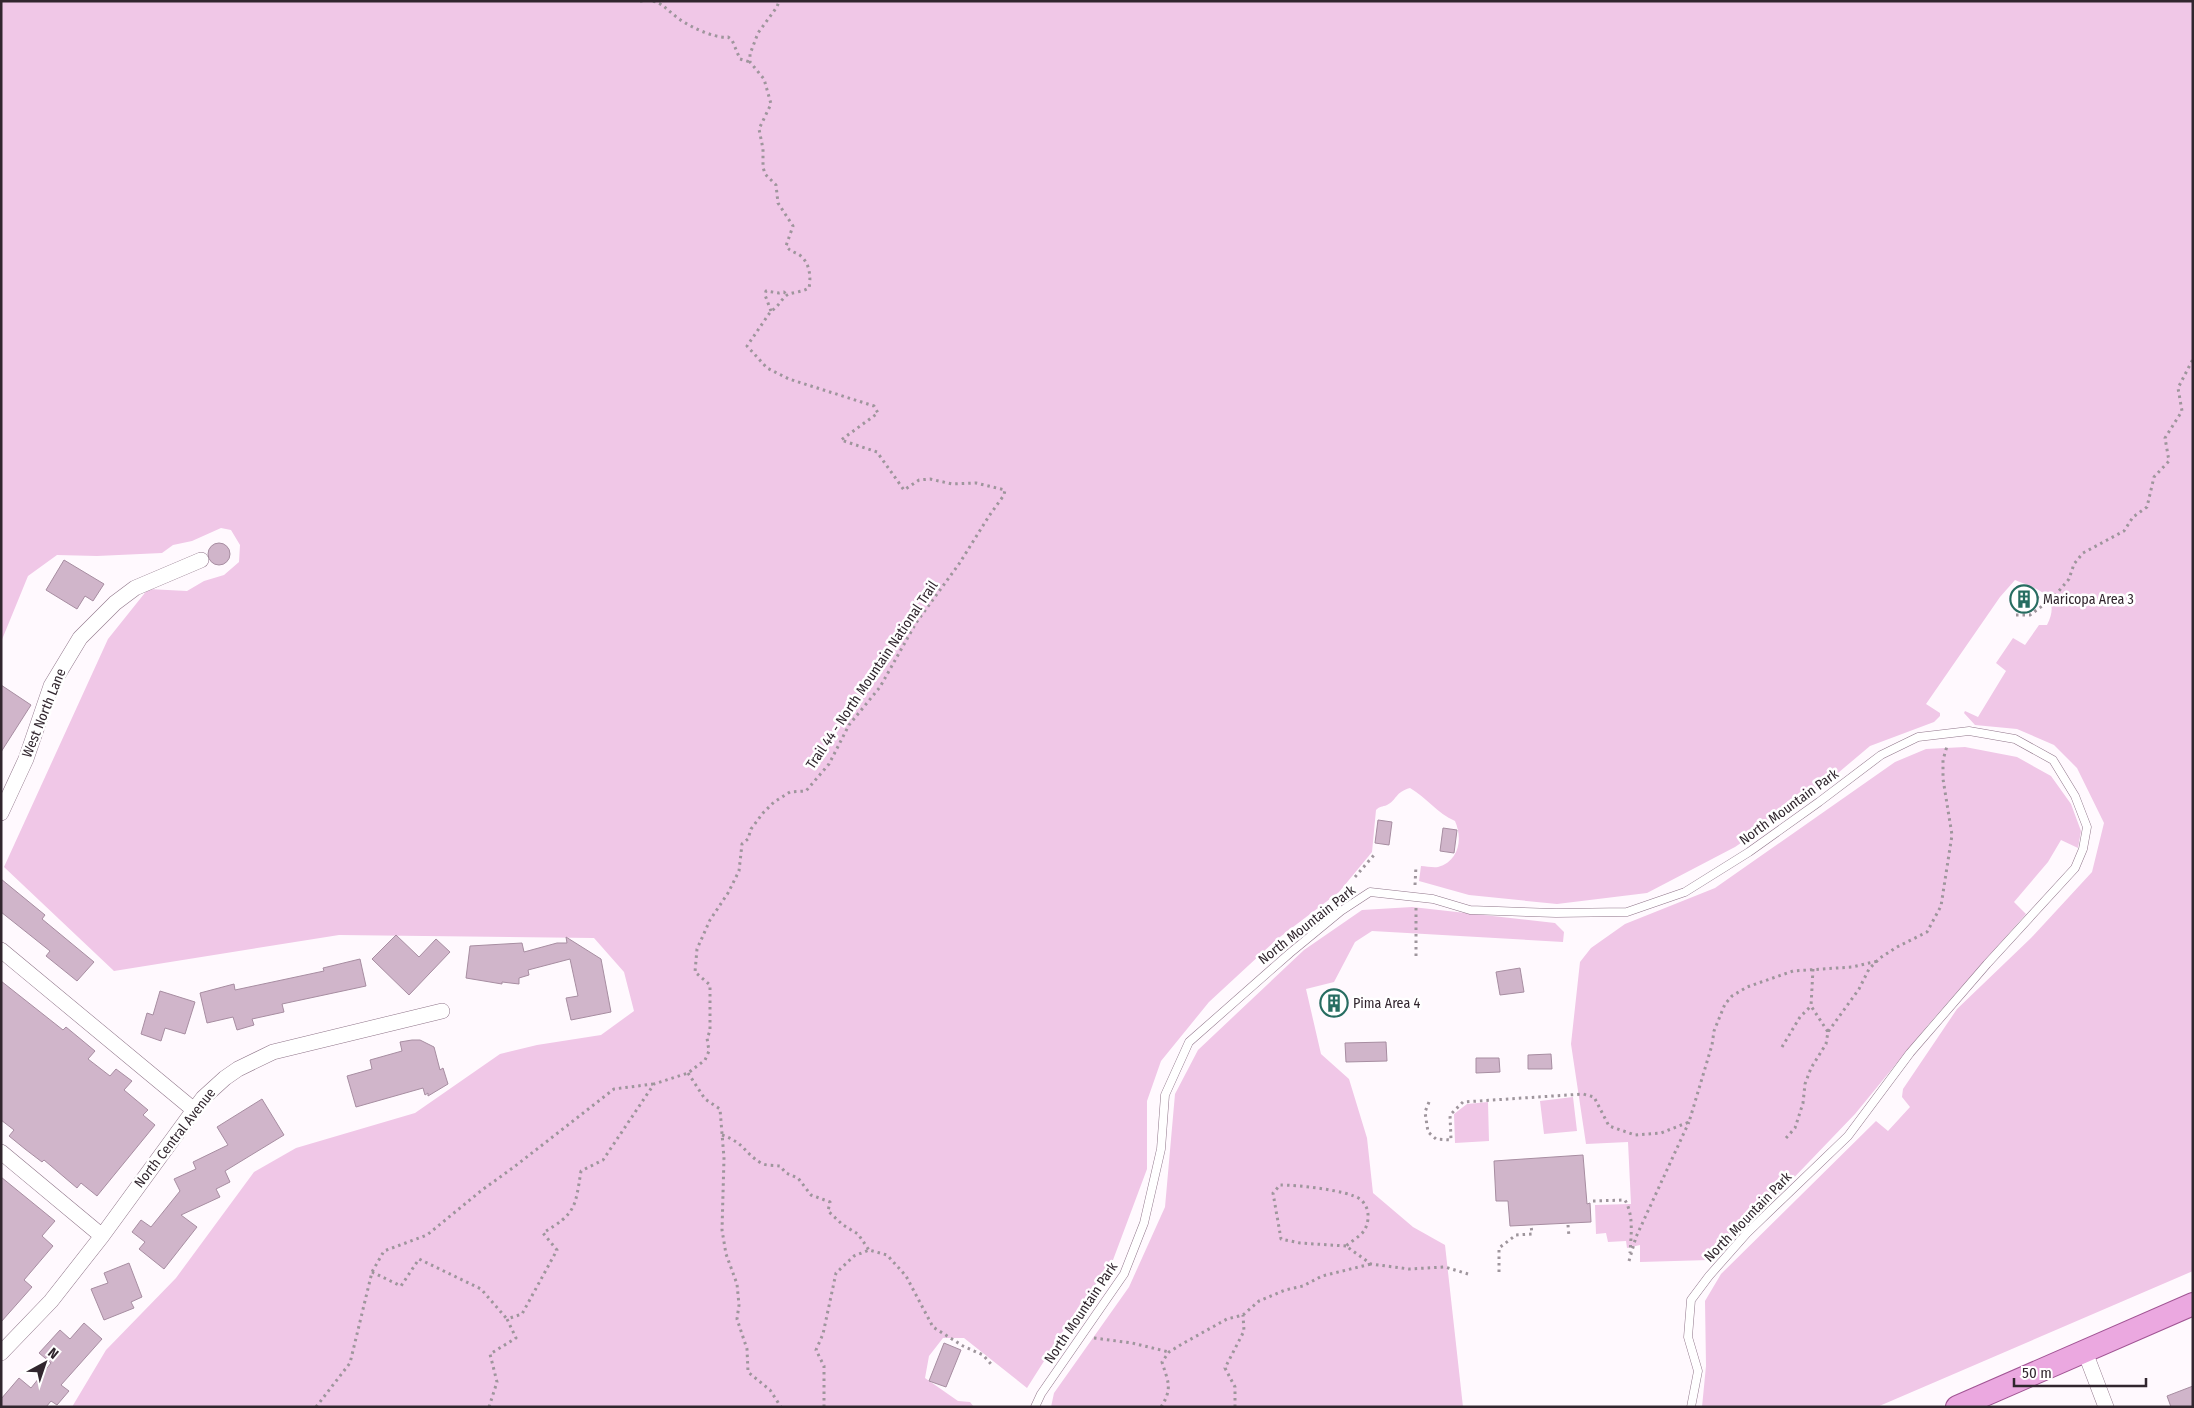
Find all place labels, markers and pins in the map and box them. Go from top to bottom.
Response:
building icon: Maricopa Area 3 [2009,584,2039,614]
place label: Maricopa Area 3 [2043,591,2134,608]
building icon: Pima Area 4 [1319,988,1349,1018]
place label: Pima Area 4 [1353,995,1421,1012]

